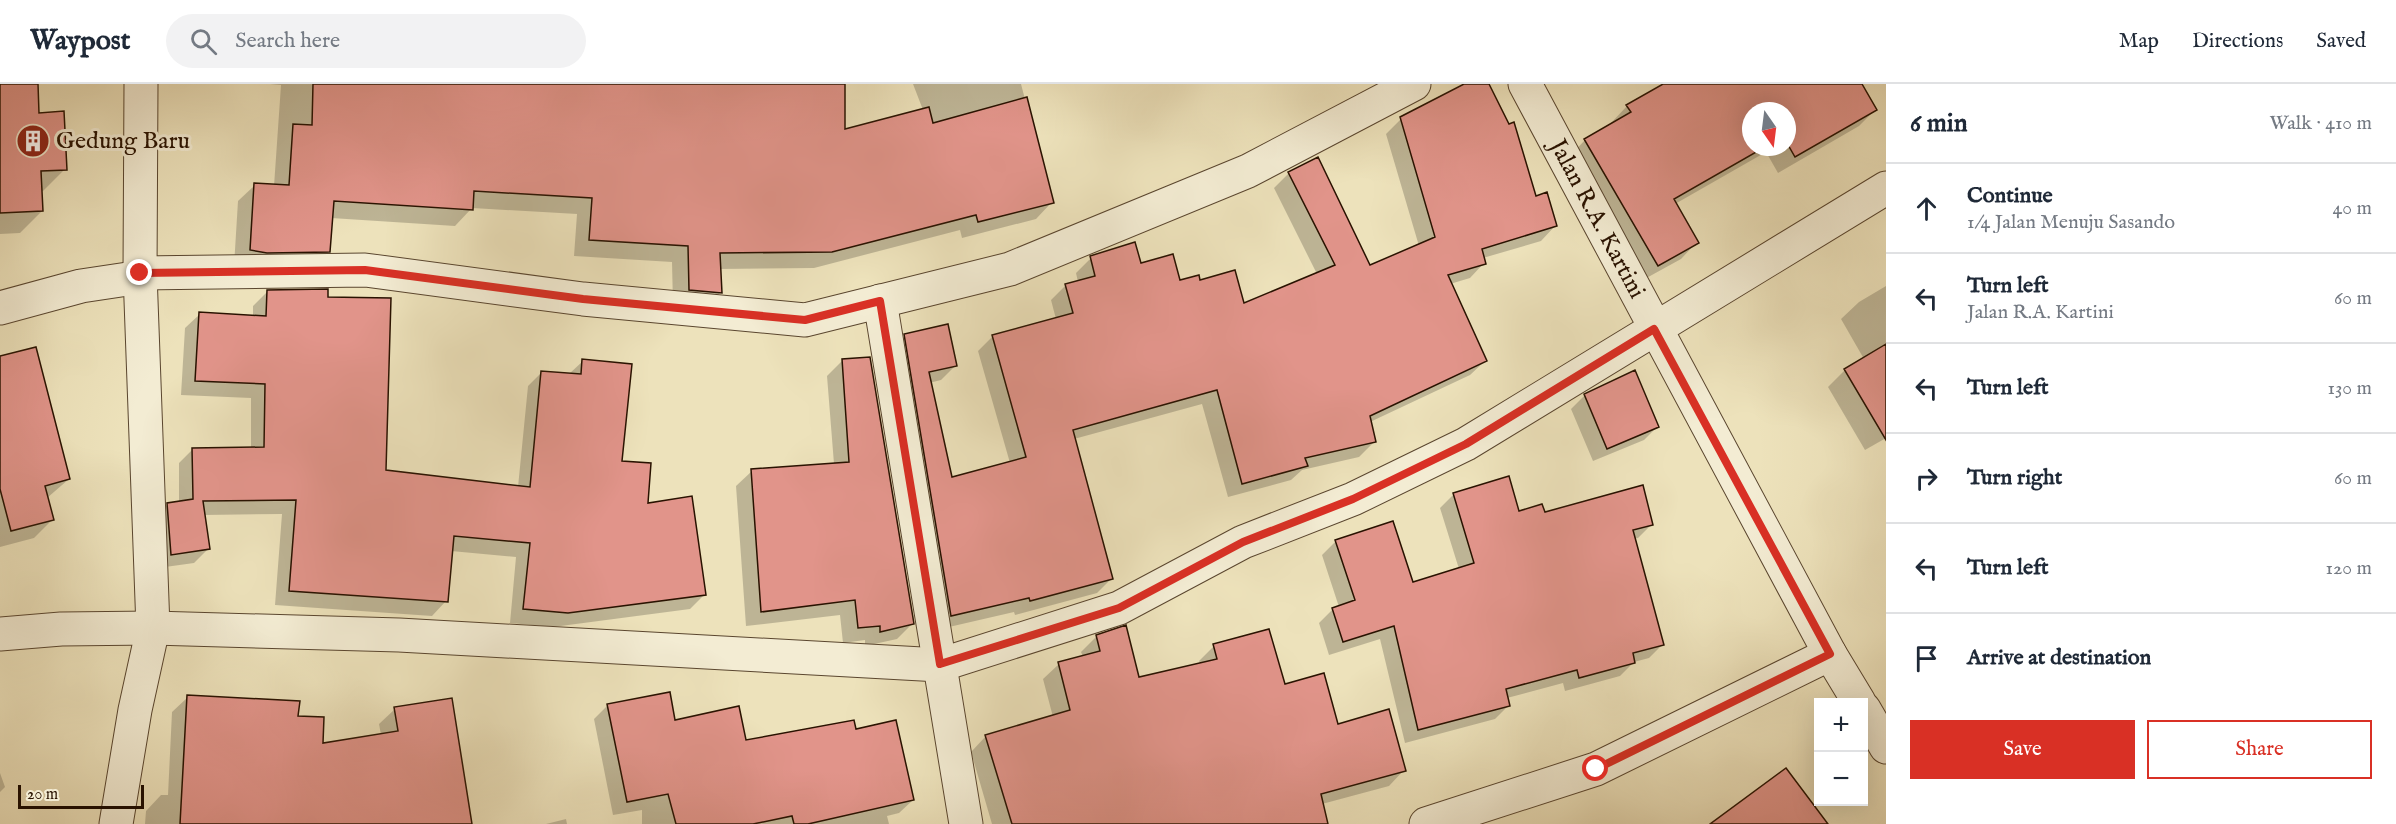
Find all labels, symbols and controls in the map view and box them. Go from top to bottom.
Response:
search box [166,14,586,68]
text: Waypost [30,24,130,59]
icon: search [187,25,220,58]
text: Search here [235,27,340,55]
text: Map [2119,28,2159,55]
text: Directions [2192,28,2283,55]
text: Saved [2316,28,2366,55]
north arrow [1742,102,1796,156]
text: 6 min [1910,107,1968,140]
text: Walk · 410 m [2269,111,2372,136]
building icon: Gedung Baru [15,123,51,159]
place label: Gedung Baru [56,126,190,157]
street label: Jalan R.A. Kartini [1541,131,1652,304]
text: Continue [1967,182,2053,210]
icon: ahead [1910,192,1943,225]
text: 40 m [2333,196,2372,221]
text: 1/4 Jalan Menuju Sasando [1967,210,2175,235]
route end [126,259,152,285]
text: Turn left [1967,272,2049,300]
icon: left [1910,282,1943,315]
text: 60 m [2334,286,2372,311]
text: Jalan R.A. Kartini [1967,300,2114,325]
icon: left [1910,372,1943,405]
text: Turn left [1967,374,2049,402]
text: 130 m [2327,376,2372,401]
icon: right [1910,462,1943,495]
text: Turn right [1967,464,2062,492]
text: 60 m [2334,466,2372,491]
icon: left [1910,552,1943,585]
text: Turn left [1967,554,2049,582]
text: 120 m [2326,556,2372,581]
icon: arrive [1910,642,1943,675]
text: Arrive at destination [1967,644,2151,672]
map controls [1814,698,1868,806]
button: + [1814,698,1868,752]
button: Save [1910,720,2135,779]
button: Share [2147,720,2372,779]
button: − [1814,752,1868,806]
route start [1582,755,1608,781]
scale bar [18,782,144,810]
text: 20 m [27,785,58,805]

